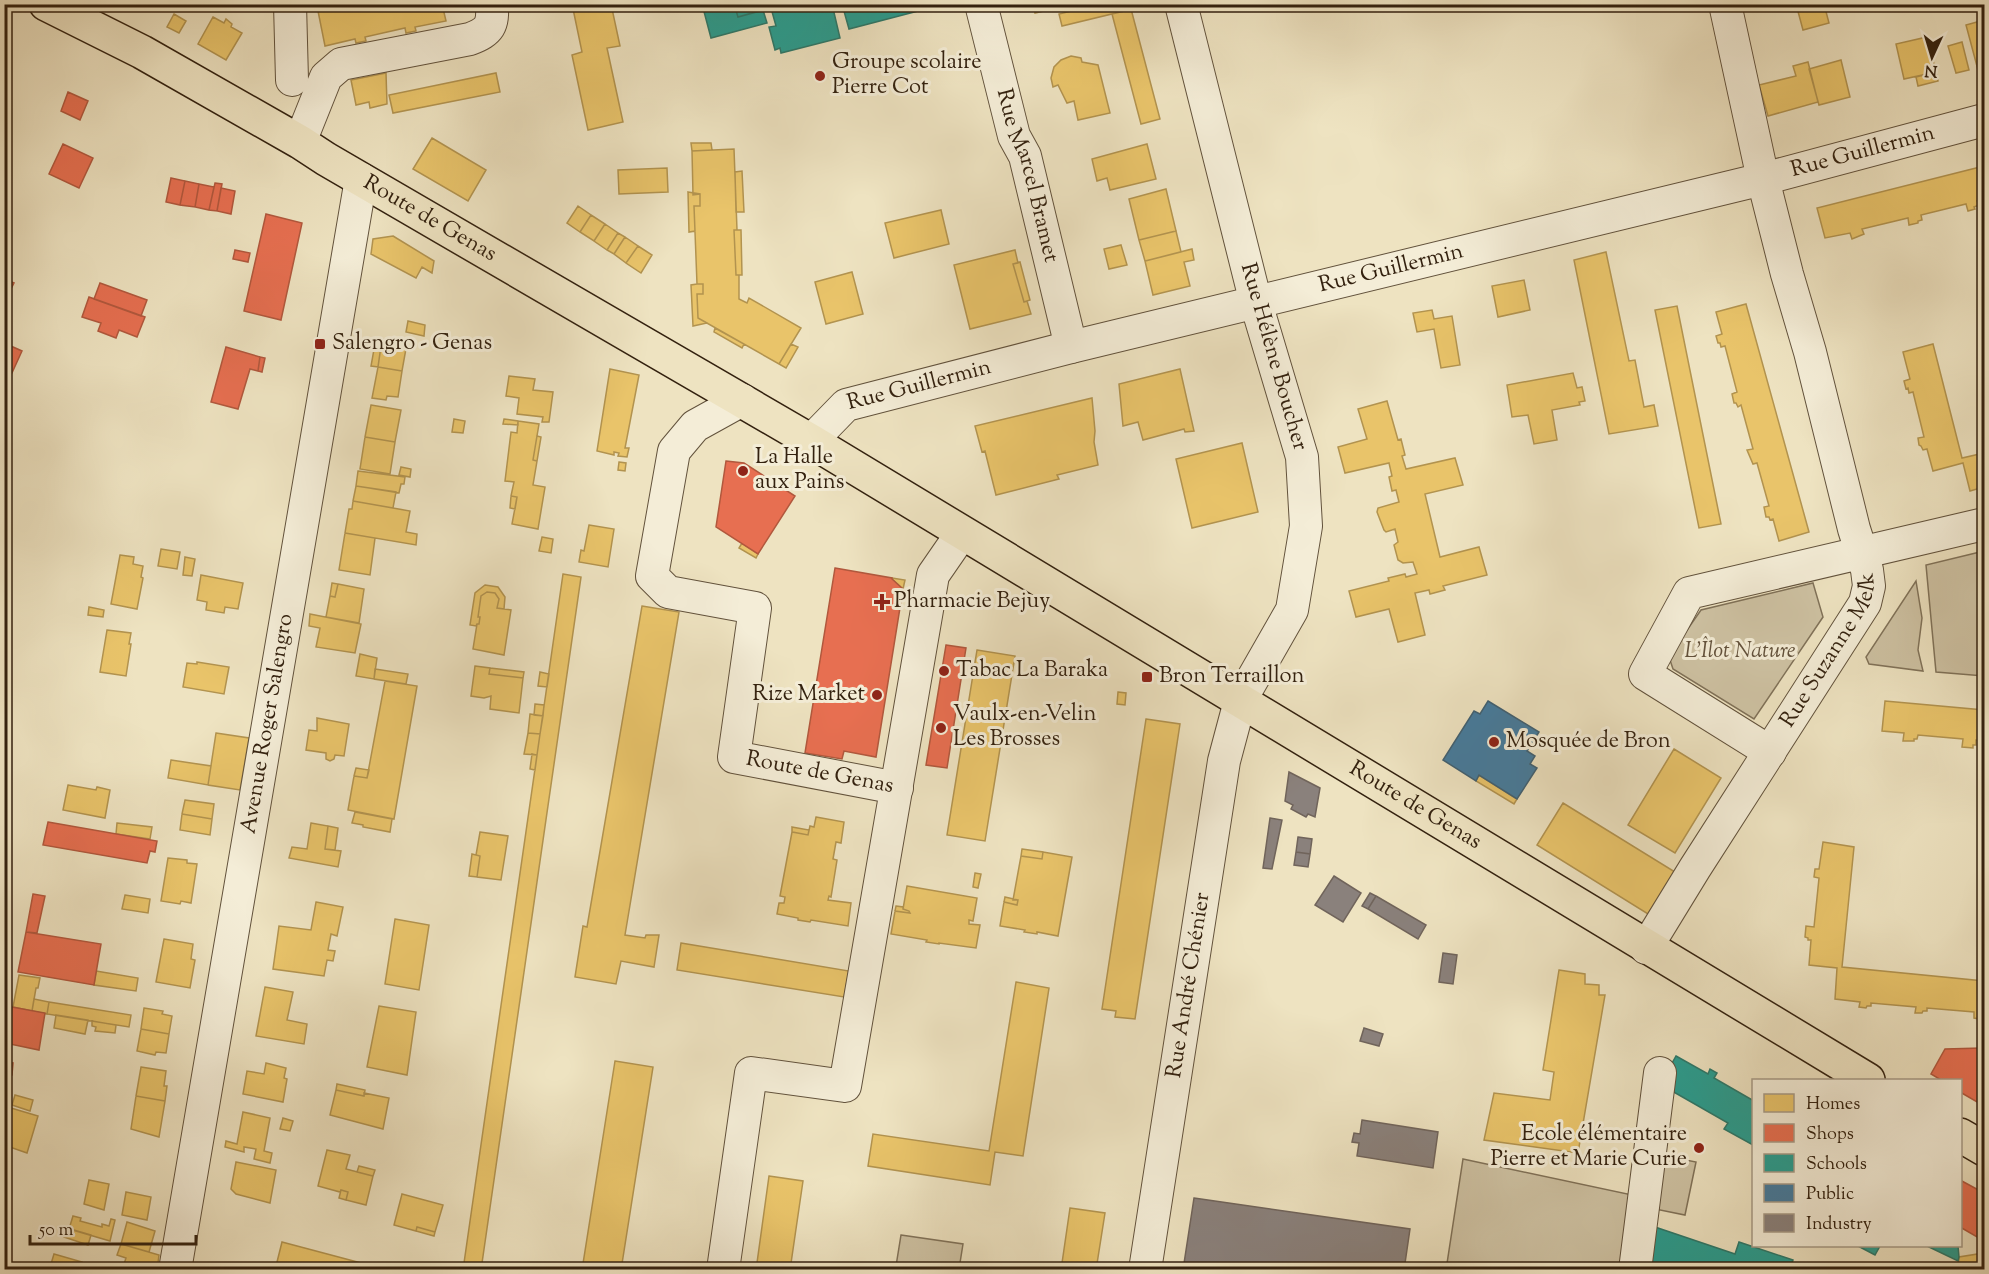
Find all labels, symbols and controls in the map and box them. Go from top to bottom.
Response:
north arrow [1902,27,1962,87]
place label: Groupe scolaire Pierre Cot [832,47,982,104]
text: N [1924,58,1938,81]
marker: Groupe scolaire Pierre Cot [813,69,827,83]
street label: Rue Marcel Bramet [987,85,1066,266]
street label: Rue Guillermin [1787,118,1938,187]
street label: Route de Genas [357,168,502,271]
street label: Rue Guillermin [1316,236,1467,302]
street label: Rue Hélène Boucher [1231,259,1315,455]
place label: Salengro - Genas [332,328,492,360]
marker: Salengro - Genas [313,337,327,351]
street label: Rue Guillermin [844,352,995,420]
place label: La Halle aux Pains [755,442,844,499]
marker: La Halle aux Pains [736,464,750,478]
street label: Rue Suzanne Melk [1773,571,1885,734]
place label: Pharmacie Bejuy [894,586,1050,618]
marker: Pharmacie Bejuy [875,595,889,609]
street label: Avenue Roger Salengro [234,611,303,836]
park label: L'Îlot Nature [1684,636,1796,668]
place label: Tabac La Baraka [956,655,1108,687]
place label: Bron Terraillon [1159,661,1305,693]
marker: Tabac La Baraka [937,664,951,678]
marker: Bron Terraillon [1140,670,1154,684]
place label: Rize Market [752,679,865,711]
marker: Rize Market [870,688,884,702]
place label: Vaulx-en-Velin Les Brosses [953,699,1096,756]
marker: Vaulx-en-Velin Les Brosses [934,721,948,735]
place label: Mosquée de Bron [1506,726,1671,758]
marker: Mosquée de Bron [1487,735,1501,749]
street label: Route de Genas [743,744,896,803]
street label: Route de Genas [1343,754,1487,859]
street label: Rue André Chénier [1159,890,1219,1080]
legend [1752,1079,1962,1247]
text: Homes [1806,1092,1860,1118]
place label: Ecole élémentaire Pierre et Marie Curie [1491,1119,1687,1176]
text: Shops [1806,1122,1854,1148]
marker: Ecole élémentaire Pierre et Marie Curie [1692,1141,1706,1155]
text: Schools [1806,1152,1867,1178]
text: Public [1806,1182,1854,1208]
scale bar [30,1208,196,1246]
text: Industry [1806,1212,1872,1238]
text: 50 m [38,1218,74,1244]

